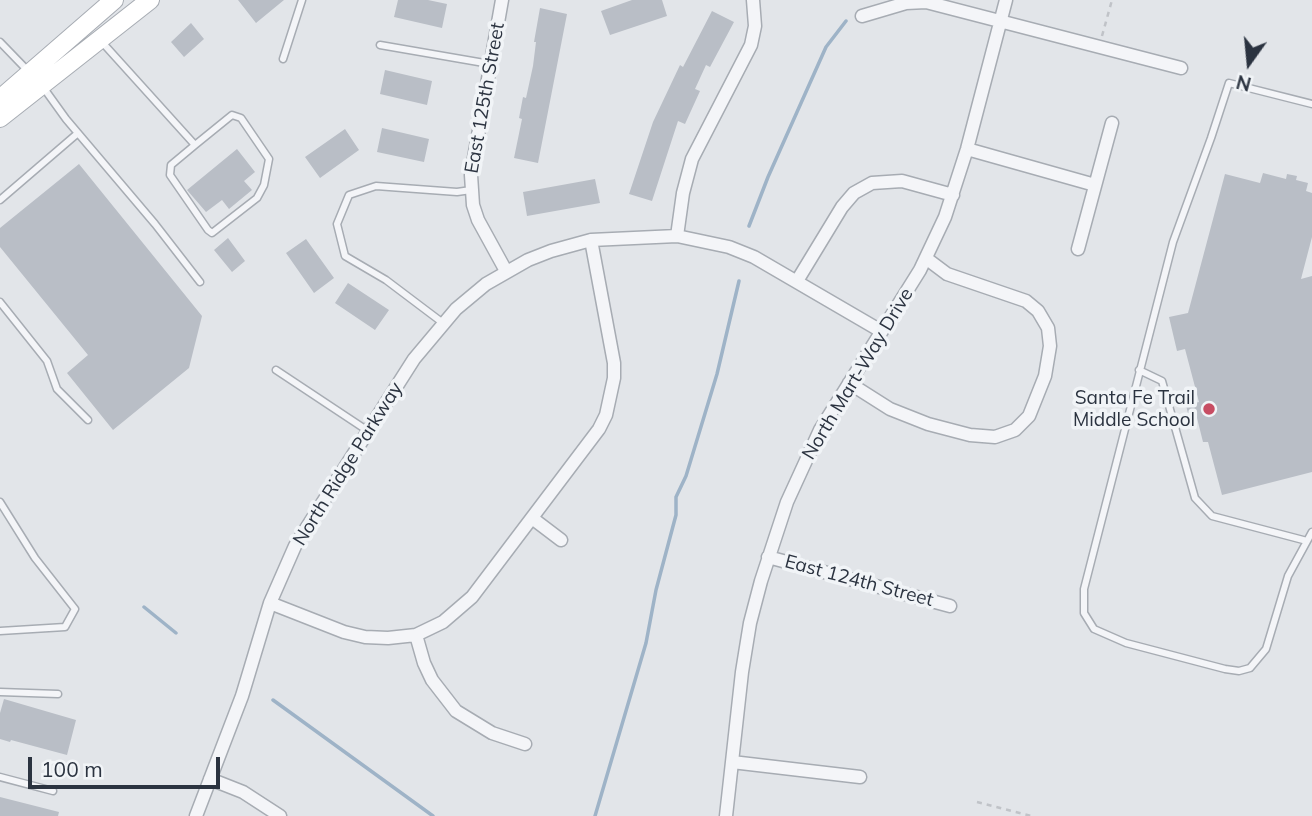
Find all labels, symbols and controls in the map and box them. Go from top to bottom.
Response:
street label: East 125th Street [461,21,509,175]
north arrow [1214,28,1284,98]
text: N [1234,70,1254,97]
street label: North Mart-Way Drive [798,284,918,464]
street label: North Ridge Parkway [288,378,408,550]
place label: Santa Fe Trail Middle School [1073,387,1195,431]
marker: Santa Fe Trail Middle School [1201,401,1217,417]
street label: East 124th Street [782,550,936,612]
scale bar [32,742,224,786]
text: 100 m [41,756,103,782]

